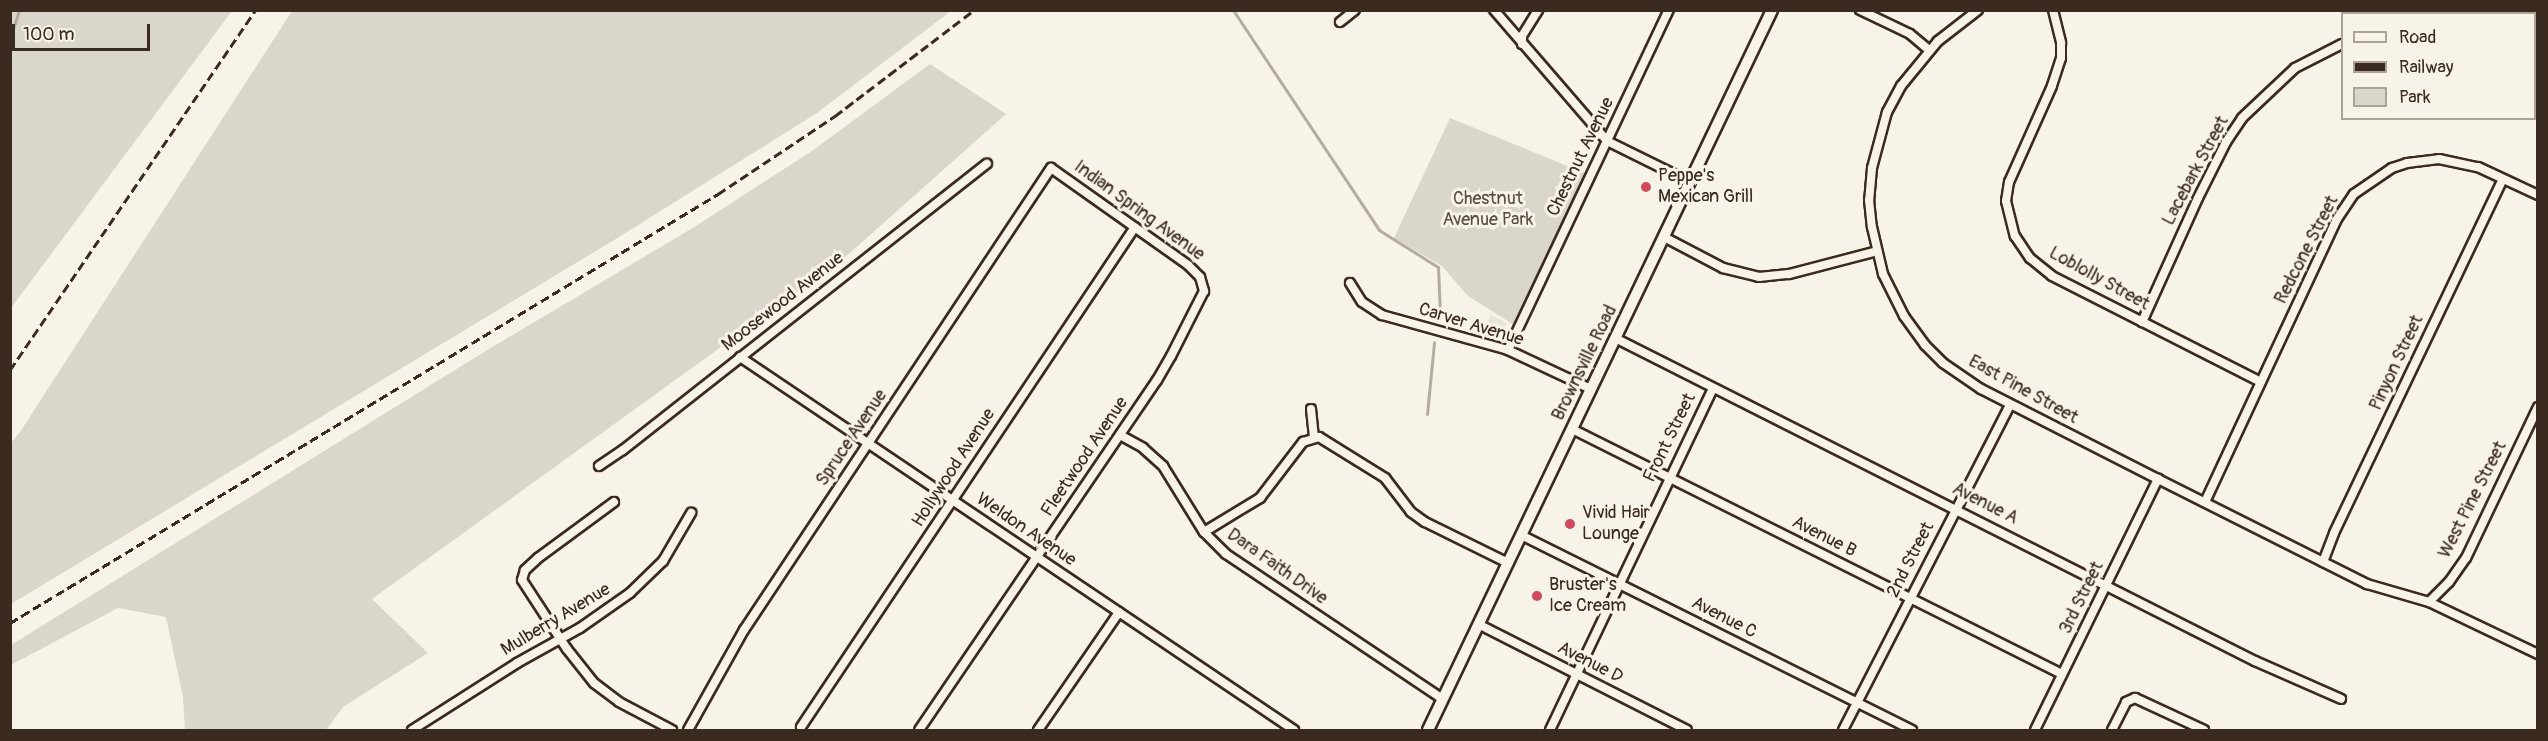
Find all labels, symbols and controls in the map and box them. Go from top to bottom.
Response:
scale bar [15,12,153,50]
legend [2341,12,2536,120]
text: 100 m [23,23,75,46]
text: Road [2399,26,2436,49]
text: Railway [2399,56,2454,79]
text: Park [2399,86,2431,109]
street label: Chestnut Avenue [1543,94,1619,220]
street label: Lacebark Street [2158,113,2234,229]
street label: Indian Spring Avenue [1069,156,1209,266]
place label: Peppe's Mexican Grill [1658,166,1753,208]
marker: Peppe's Mexican Grill [1639,180,1653,194]
park label: Chestnut Avenue Park [1443,189,1533,232]
street label: Redcone Street [2270,192,2344,308]
street label: Loblolly Street [2045,243,2153,315]
street label: Moosewood Avenue [718,248,848,356]
street label: Carver Avenue [1416,299,1526,351]
street label: Brownsville Road [1548,302,1622,424]
street label: Pinyon Street [2365,312,2429,414]
street label: East Pine Street [1965,351,2081,429]
street label: Spruce Avenue [812,386,892,490]
street label: Front Street [1639,390,1701,486]
street label: Fleetwood Avenue [1037,393,1133,521]
street label: Hollywood Avenue [908,405,1000,531]
street label: West Pine Street [2434,438,2512,562]
street label: Avenue A [1949,478,2021,530]
street label: Weldon Avenue [972,489,1080,571]
place label: Vivid Hair Lounge [1582,503,1650,546]
street label: Avenue B [1788,512,1860,562]
marker: Vivid Hair Lounge [1563,517,1577,531]
street label: 2nd Street [1883,519,1939,601]
street label: Dara Faith Drive [1223,524,1331,610]
street label: 3rd Street [2055,558,2109,638]
place label: Bruster's Ice Cream [1549,575,1626,618]
street label: Mulberry Avenue [497,579,615,661]
marker: Bruster's Ice Cream [1530,589,1544,603]
street label: Avenue C [1688,592,1760,644]
street label: Avenue D [1554,637,1626,689]

